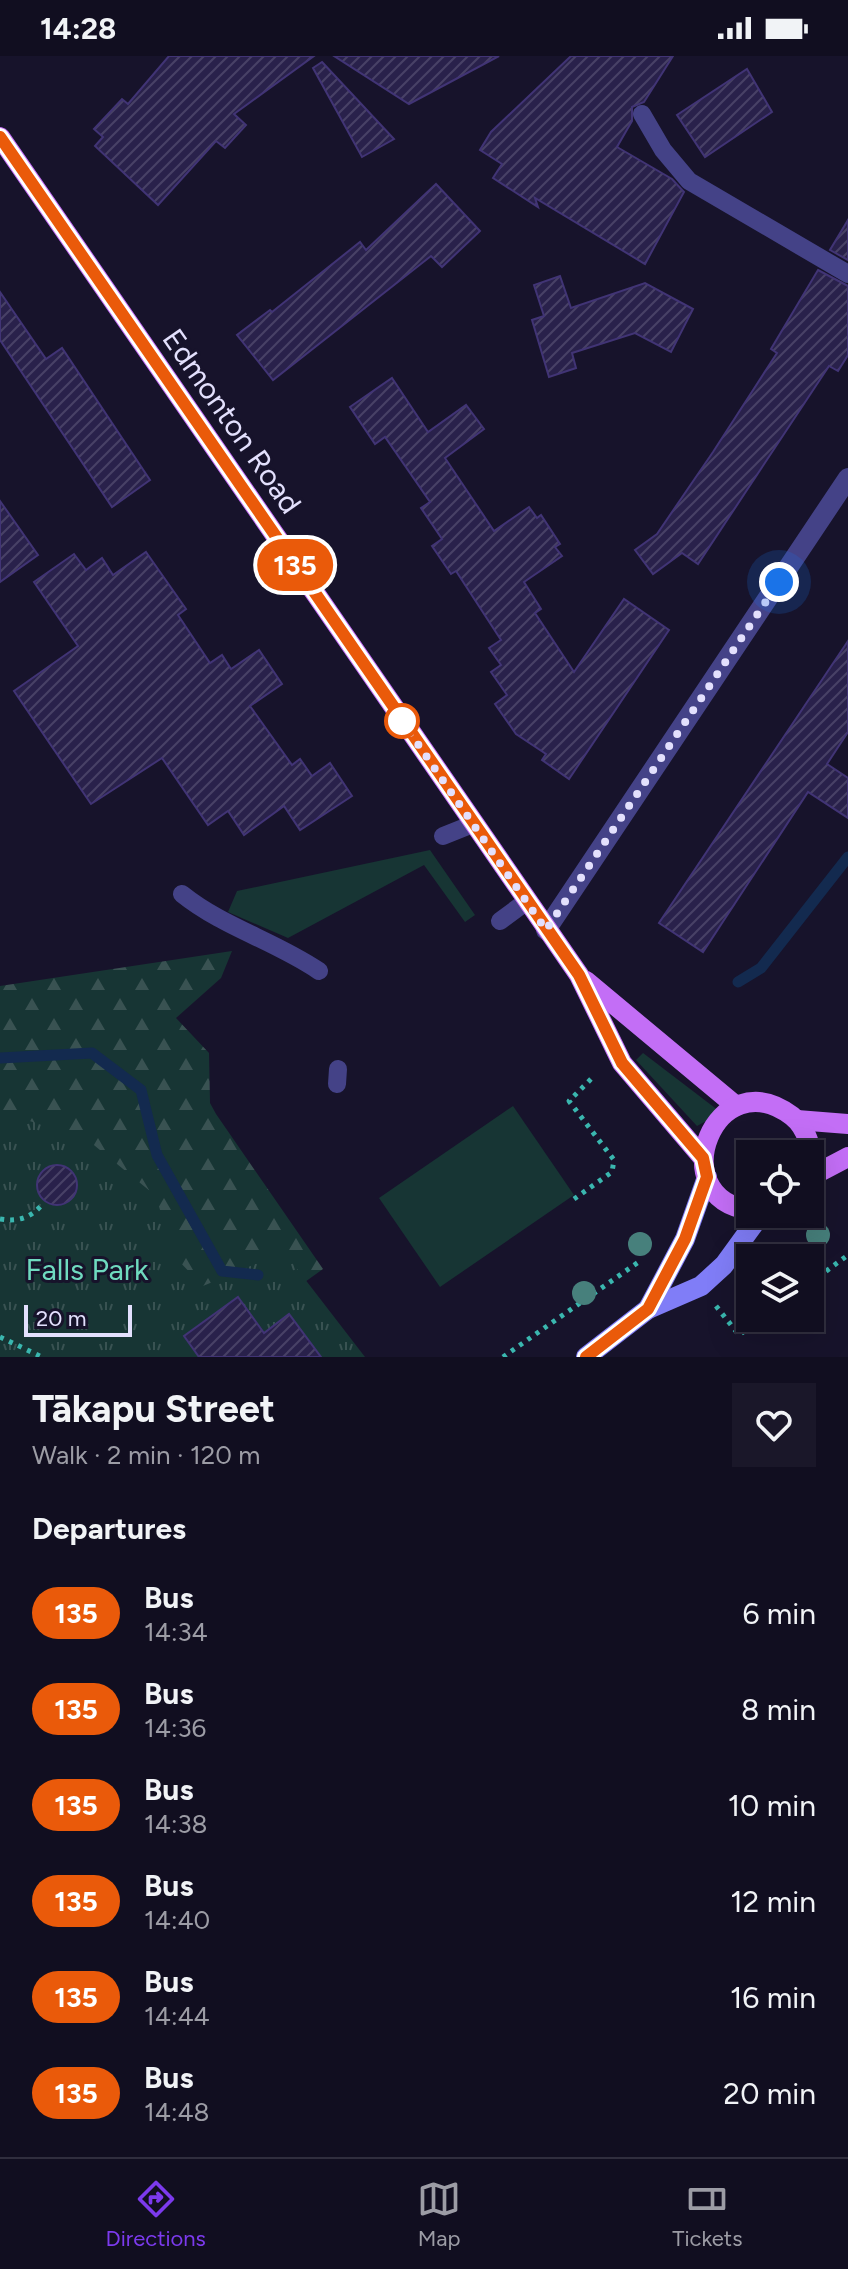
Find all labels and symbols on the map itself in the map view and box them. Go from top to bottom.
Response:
street label: Edmonton Road [155,322,309,520]
line badge: 135 [249,539,341,591]
your location [759,562,799,602]
unlabelled marker [385,704,419,738]
park label: Falls Park [25,1251,149,1288]
scale bar [24,1301,132,1337]

